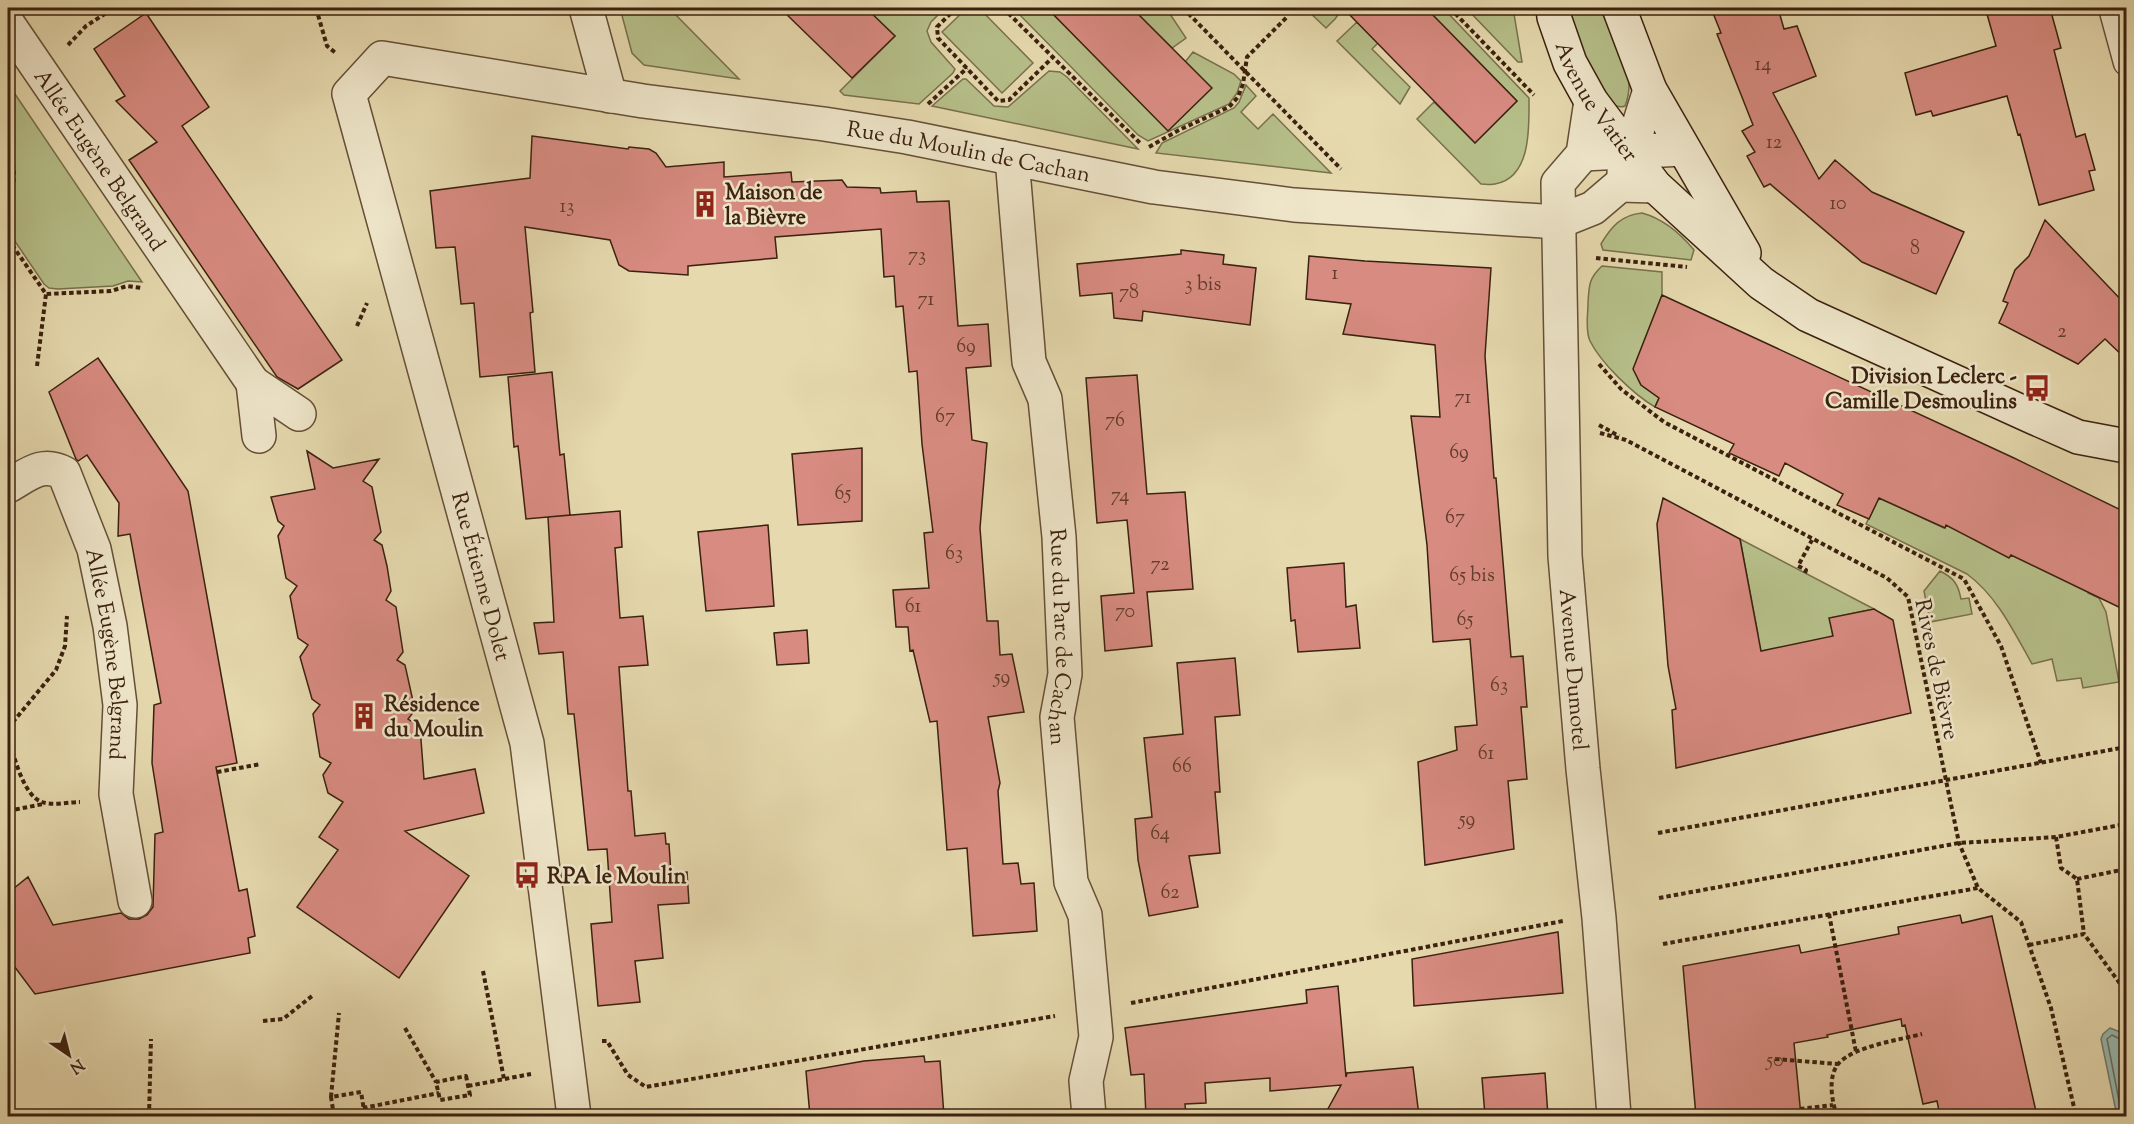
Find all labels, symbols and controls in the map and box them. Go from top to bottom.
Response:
street label: Avenue Vatier [1545,38,1644,169]
house number: 14 [1755,51,1771,80]
street label: Allée Eugène Belgrand [24,64,172,259]
street label: Rue du Moulin de Cachan [844,115,1093,193]
house number: 12 [1766,129,1782,158]
place label: Maison de la Bièvre [725,178,822,235]
building icon: Maison de la Bièvre [690,189,720,219]
house number: 10 [1829,190,1847,219]
house number: 13 [560,193,574,222]
house number: 8 [1910,235,1920,264]
house number: 73 [908,242,926,271]
house number: 1 [1332,260,1339,289]
house number: 3 bis [1185,271,1222,300]
house number: 78 [1119,279,1139,308]
house number: 71 [918,286,935,315]
house number: 2 [2057,318,2067,347]
house number: 69 [956,333,976,362]
place label: Division Leclerc - Camille Desmoulins [1825,362,2017,419]
bus stop icon: Division Leclerc - Camille Desmoulins [2022,373,2052,403]
house number: 71 [1455,384,1472,413]
house number: 67 [935,403,955,432]
house number: 76 [1105,407,1125,436]
house number: 69 [1449,439,1469,468]
house number: 65 [835,480,852,509]
house number: 74 [1111,482,1129,511]
street label: Rue Étienne Dolet [441,489,518,665]
house number: 67 [1445,504,1465,533]
street label: Rue du Parc de Cachan [1037,527,1078,747]
house number: 63 [945,540,963,569]
street label: Allée Eugène Belgrand [75,546,133,761]
house number: 72 [1150,551,1170,580]
house number: 65 bis [1449,562,1495,591]
street label: Avenue Dumotel [1549,588,1594,752]
house number: 61 [905,593,921,622]
street label: Rives de Bièvre [1905,596,1966,743]
house number: 70 [1115,598,1135,627]
house number: 65 [1457,606,1474,635]
house number: 59 [993,664,1010,693]
house number: 63 [1490,672,1508,701]
place label: Résidence du Moulin [384,690,484,747]
building icon: Résidence du Moulin [349,701,379,731]
house number: 61 [1478,740,1494,769]
house number: 66 [1172,753,1192,782]
house number: 59 [1458,806,1475,835]
house number: 64 [1150,820,1170,849]
bus stop icon: RPA le Moulin [512,860,542,890]
place label: RPA le Moulin [547,862,687,894]
house number: 62 [1160,879,1180,908]
north arrow [39,1025,99,1085]
house number: 50 [1765,1047,1784,1076]
text: N [64,1052,88,1078]

